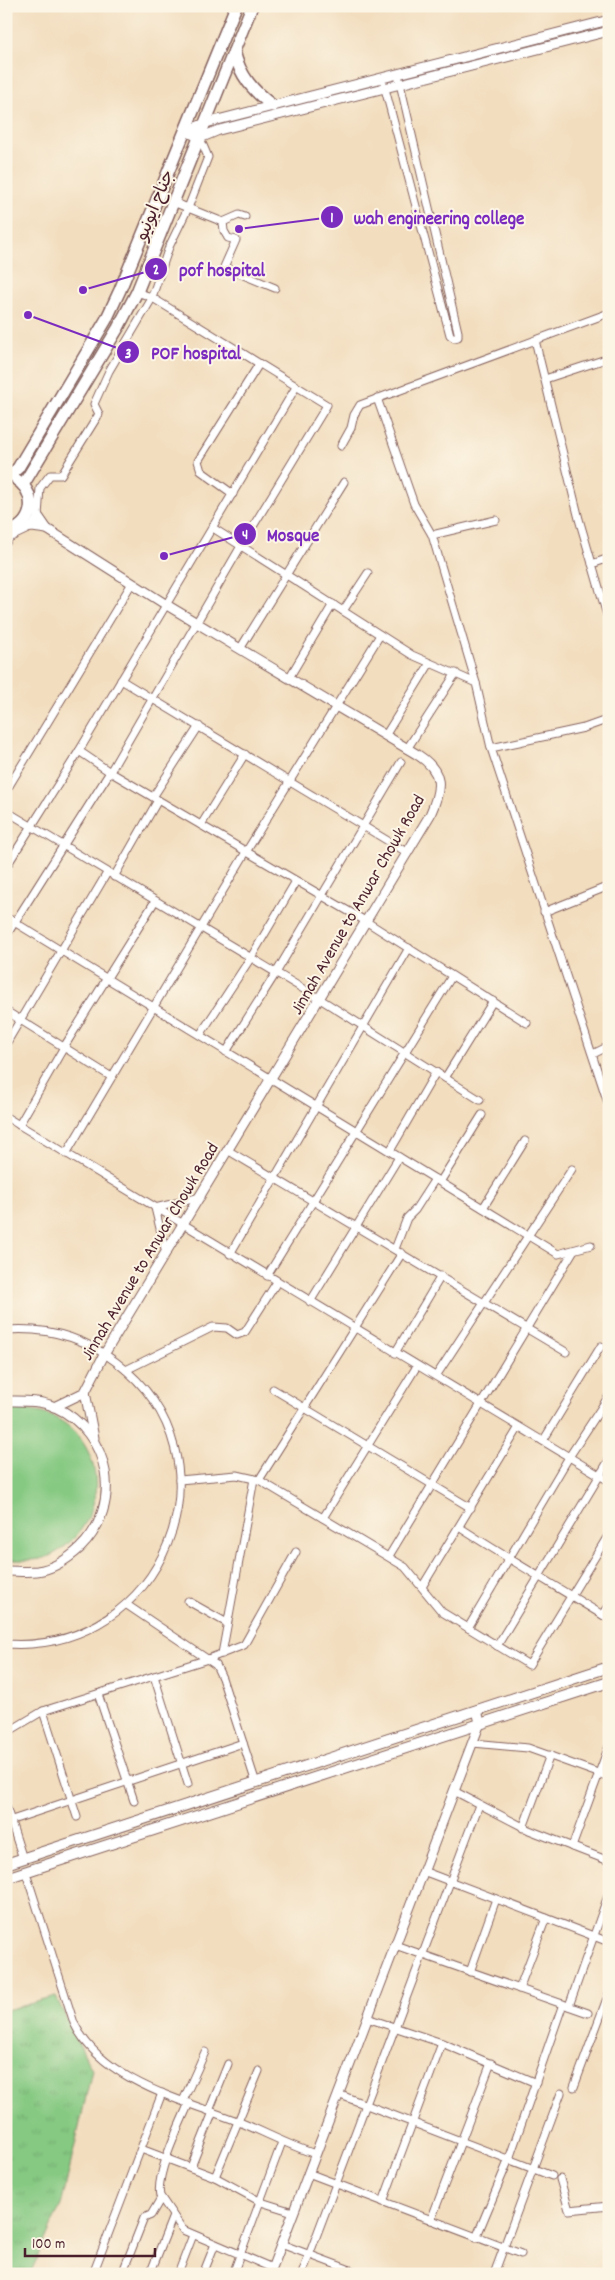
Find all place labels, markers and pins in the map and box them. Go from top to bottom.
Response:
callout: wah engineering college [319,200,535,234]
callout: pof hospital [144,252,275,286]
callout: POF hospital [116,335,251,369]
callout: Mosque [232,517,330,551]

